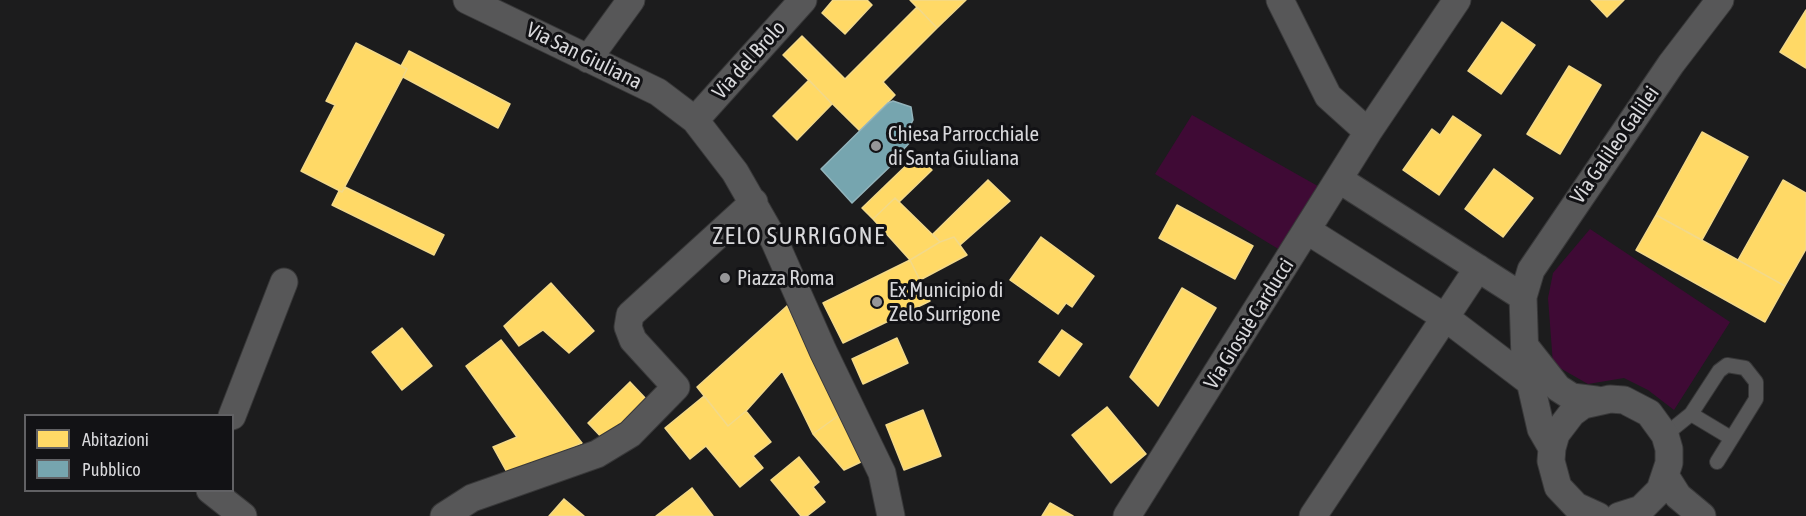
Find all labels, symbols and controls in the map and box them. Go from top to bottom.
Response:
street label: Via del Brolo [707,16,791,104]
street label: Via San Giuliana [522,17,646,95]
street label: Via Galileo Galilei [1565,81,1665,209]
place label: Chiesa Parrocchiale di Santa Giuliana [888,121,1039,171]
marker: Chiesa Parrocchiale di Santa Giuliana [869,139,883,153]
district label: ZELO SURRIGONE [712,222,886,250]
street label: Via Giosuè Carducci [1199,254,1299,394]
place label: Piazza Roma [737,265,834,291]
marker: Piazza Roma [718,271,732,285]
place label: Ex Municipio di Zelo Surrigone [889,277,1003,327]
marker: Ex Municipio di Zelo Surrigone [870,295,884,309]
legend [24,414,234,492]
text: Abitazioni [82,429,149,450]
text: Pubblico [82,459,141,480]

